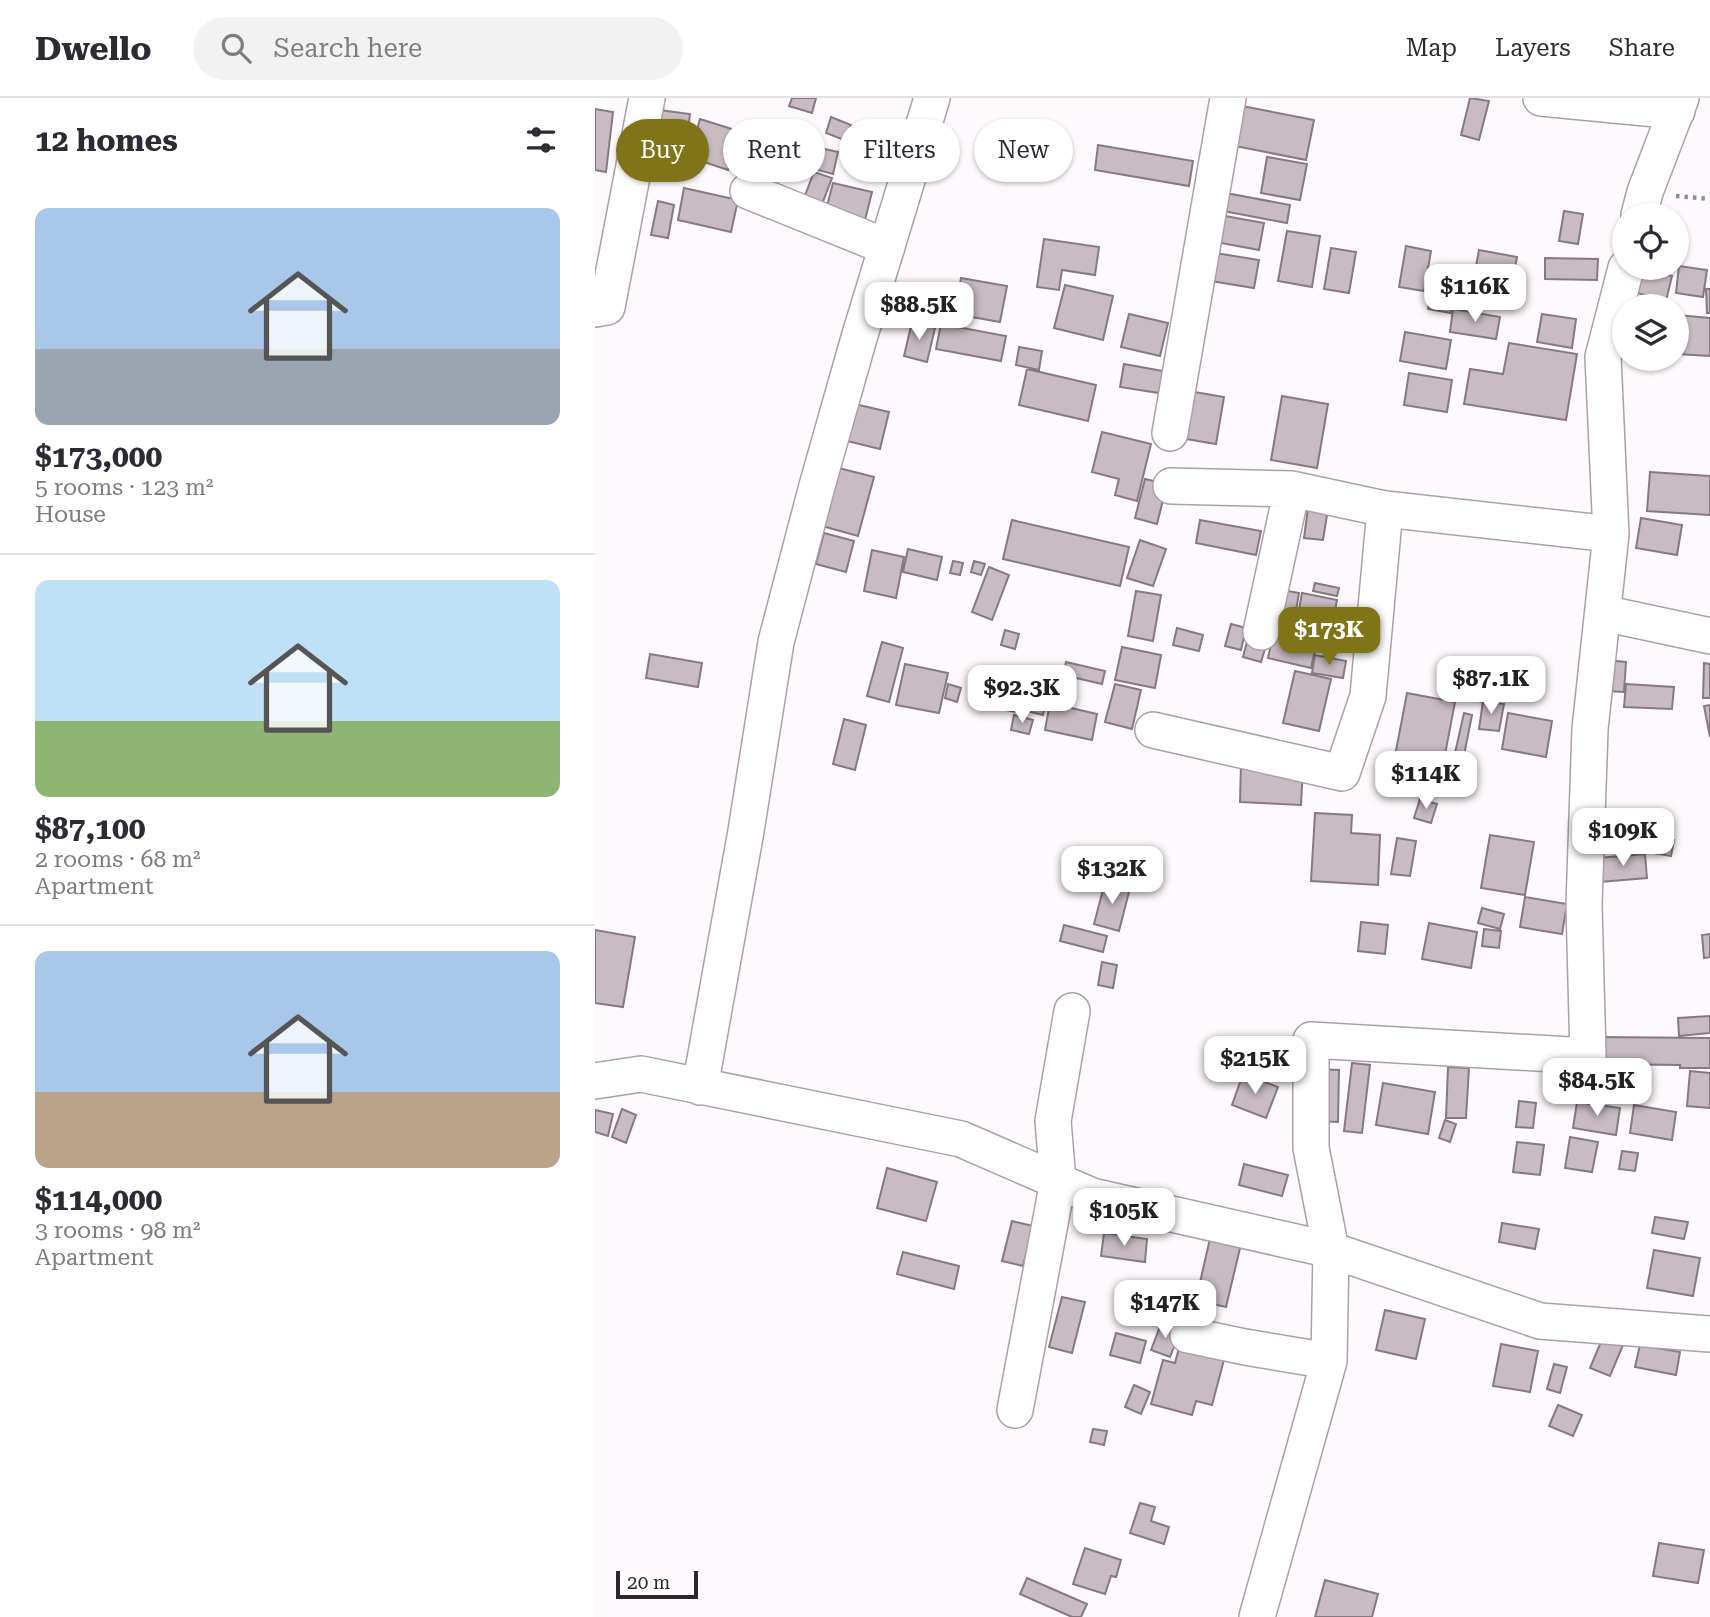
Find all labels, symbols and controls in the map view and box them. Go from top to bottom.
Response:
search box [193,17,683,80]
text: Dwello [35,29,151,68]
icon: search [217,29,255,67]
text: Search here [273,33,422,63]
text: Map [1406,34,1457,62]
text: Layers [1495,34,1571,62]
text: Share [1609,34,1675,62]
chip: Buy [616,119,709,182]
chip: Rent [723,119,825,182]
chip: Filters [839,119,960,182]
chip: New [974,119,1073,182]
icon: filters [522,121,560,159]
text: 12 homes [35,123,178,158]
map controls [1612,203,1689,371]
button: locate [1612,203,1689,280]
icon: home [235,253,361,379]
pin: $116K [1426,264,1524,324]
text: $116K [1440,273,1510,300]
pin: $88.5K [862,282,976,342]
text: $88.5K [881,291,957,318]
button: layers [1612,294,1689,371]
text: $173,000 [35,439,162,474]
text: 5 rooms · 123 m² [35,474,213,501]
text: House [35,501,106,528]
pin: $173K [1280,608,1378,667]
text: $173K [1294,616,1364,643]
icon: home [235,625,361,751]
pin: $87.1K [1434,656,1548,716]
text: $87.1K [1453,665,1529,692]
pin: $92.3K [965,666,1079,725]
text: $92.3K [984,674,1060,701]
pin: $114K [1377,752,1475,811]
text: $114K [1391,760,1461,787]
pin: $109K [1574,808,1672,868]
text: $87,100 [35,811,146,846]
text: $109K [1588,817,1658,844]
text: 2 rooms · 68 m² [35,846,201,873]
pin: $132K [1063,846,1161,906]
text: $132K [1077,855,1147,882]
text: Apartment [35,873,154,900]
icon: home [235,996,361,1122]
pin: $215K [1206,1037,1304,1096]
text: $215K [1220,1045,1290,1072]
pin: $84.5K [1540,1058,1654,1118]
text: $84.5K [1559,1067,1635,1094]
text: $114,000 [35,1182,162,1217]
pin: $105K [1075,1188,1173,1248]
text: $105K [1089,1197,1159,1224]
text: 3 rooms · 98 m² [35,1217,201,1244]
text: Apartment [35,1244,154,1271]
pin: $147K [1116,1280,1214,1340]
text: $147K [1130,1289,1200,1316]
scale bar [616,1568,698,1600]
text: 20 m [627,1571,670,1594]

